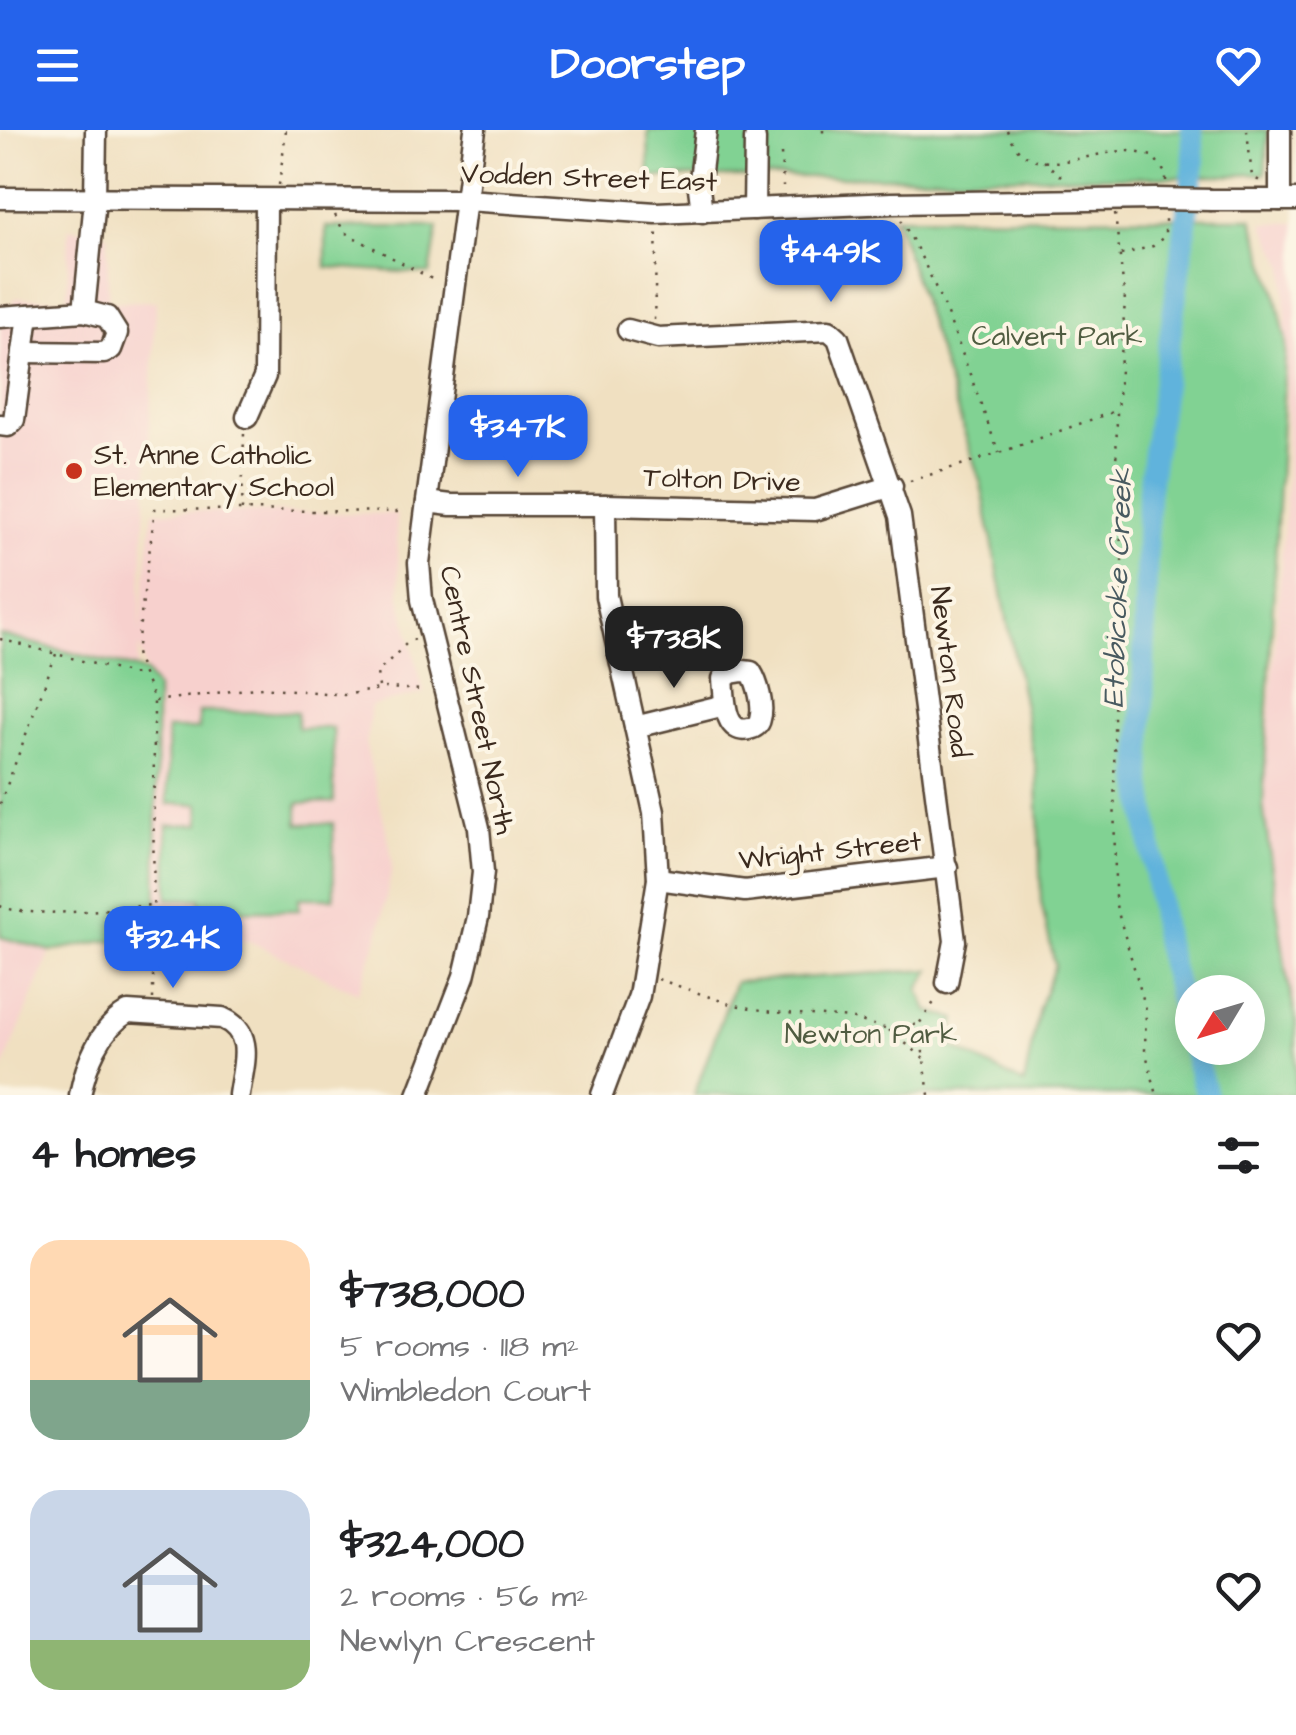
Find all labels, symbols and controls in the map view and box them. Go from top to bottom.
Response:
text: Doorstep [551,34,745,96]
icon: menu [30,38,85,93]
icon: heart [1211,38,1266,93]
street label: Vodden Street East [460,154,718,202]
pin: $449K [761,220,901,305]
text: $449K [782,230,880,275]
park label: Calvert Park [972,317,1142,356]
pin: $347K [448,395,588,480]
text: $347K [471,405,565,450]
place label: St. Anne Catholic Elementary School [94,436,334,509]
street label: Tolton Drive [643,458,801,502]
marker: St. Anne Catholic Elementary School [63,460,85,482]
water label: Etobicoke Creek [1093,467,1143,708]
street label: Centre Street North [429,562,525,838]
street label: Newton Road [920,584,980,760]
pin: $738K [604,606,744,691]
text: $738K [627,616,721,661]
street label: Wright Street [737,822,924,881]
pin: $324K [103,906,243,991]
text: $324K [126,916,220,961]
north arrow [1175,975,1265,1065]
map controls [1175,975,1265,1065]
park label: Newton Park [785,1015,957,1054]
text: 4 homes [30,1126,196,1184]
icon: filters [1211,1128,1266,1183]
text: $738,000 [340,1266,525,1324]
icon: home [110,1280,230,1400]
icon: heart [1211,1313,1266,1368]
text: 5 rooms · 118 m² [340,1324,579,1369]
text: Wimbledon Court [340,1369,591,1414]
text: $324,000 [340,1516,524,1574]
icon: home [110,1530,230,1650]
icon: heart [1211,1563,1266,1618]
text: 2 rooms · 56 m² [340,1574,588,1619]
text: Newlyn Crescent [340,1619,595,1664]

